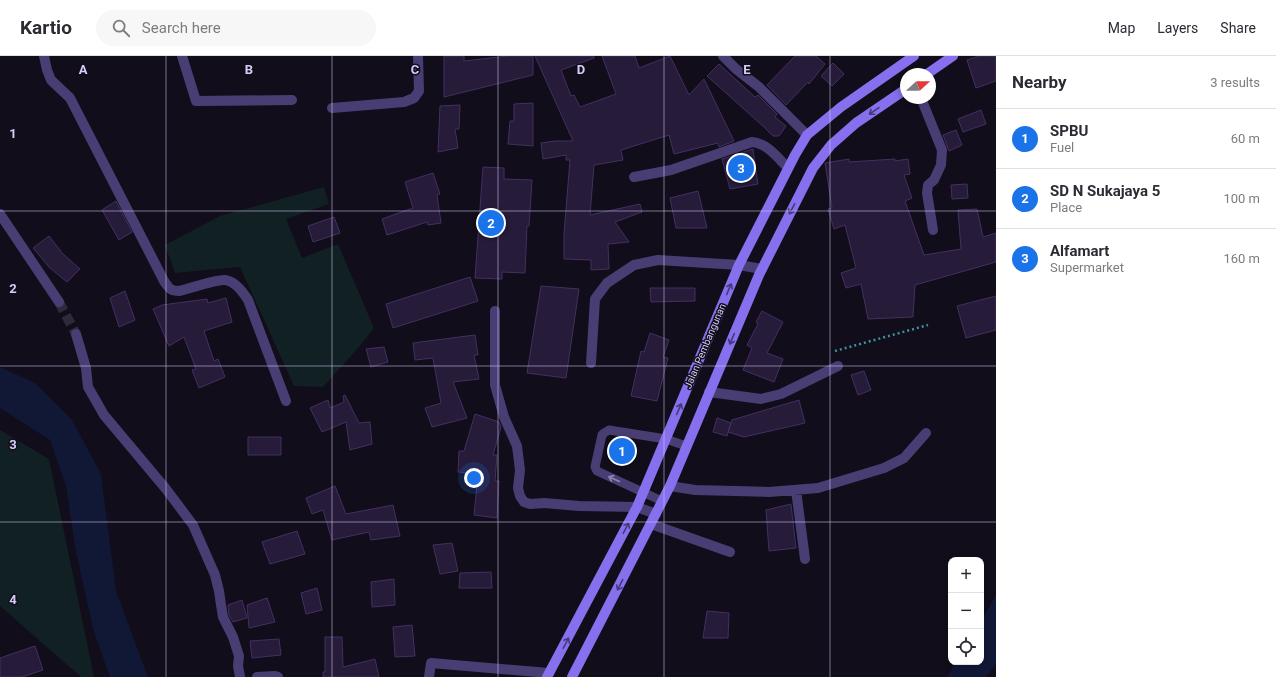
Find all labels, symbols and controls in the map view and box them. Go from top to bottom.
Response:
search box [96,10,376,46]
text: Kartio [20,16,72,39]
icon: search [110,17,132,39]
text: Search here [142,19,221,37]
text: Map [1108,20,1135,36]
text: Layers [1157,20,1198,36]
text: Share [1220,20,1256,36]
text: A [79,62,88,77]
text: B [245,62,253,77]
text: C [411,62,420,77]
text: D [577,62,585,77]
text: E [743,62,751,77]
north arrow [900,68,936,104]
text: Nearby [1012,72,1067,92]
text: 3 results [1210,75,1260,90]
one-way arrow [869,107,880,115]
text: SPBU [1050,122,1088,140]
text: 1 [9,126,17,141]
text: 1 [1021,131,1029,146]
text: 60 m [1231,131,1260,146]
text: Fuel [1050,140,1074,155]
pin: 3 [728,153,754,183]
text: SD N Sukajaya 5 [1050,182,1160,200]
text: 2 [1021,191,1029,206]
text: 100 m [1223,191,1260,206]
text: Place [1050,200,1082,215]
one-way arrow [788,203,795,215]
pin: 2 [478,208,504,238]
text: Alfamart [1050,242,1109,260]
text: 3 [1021,251,1029,266]
text: 160 m [1223,251,1260,266]
text: Supermarket [1050,260,1124,275]
text: 2 [9,281,17,296]
one-way arrow [726,283,734,295]
street label: Jalan Pembangunan [682,302,728,390]
one-way arrow [727,333,735,345]
one-way arrow [675,403,683,415]
pin: 1 [609,436,635,466]
text: 3 [9,437,17,452]
your location [464,468,484,488]
one-way arrow [609,475,621,482]
one-way arrow [623,522,631,534]
map controls [948,557,984,665]
button: + [948,557,984,593]
one-way arrow [615,579,623,591]
text: 4 [9,592,17,607]
button: − [948,593,984,629]
button: locate [948,629,984,665]
one-way arrow [562,637,570,649]

